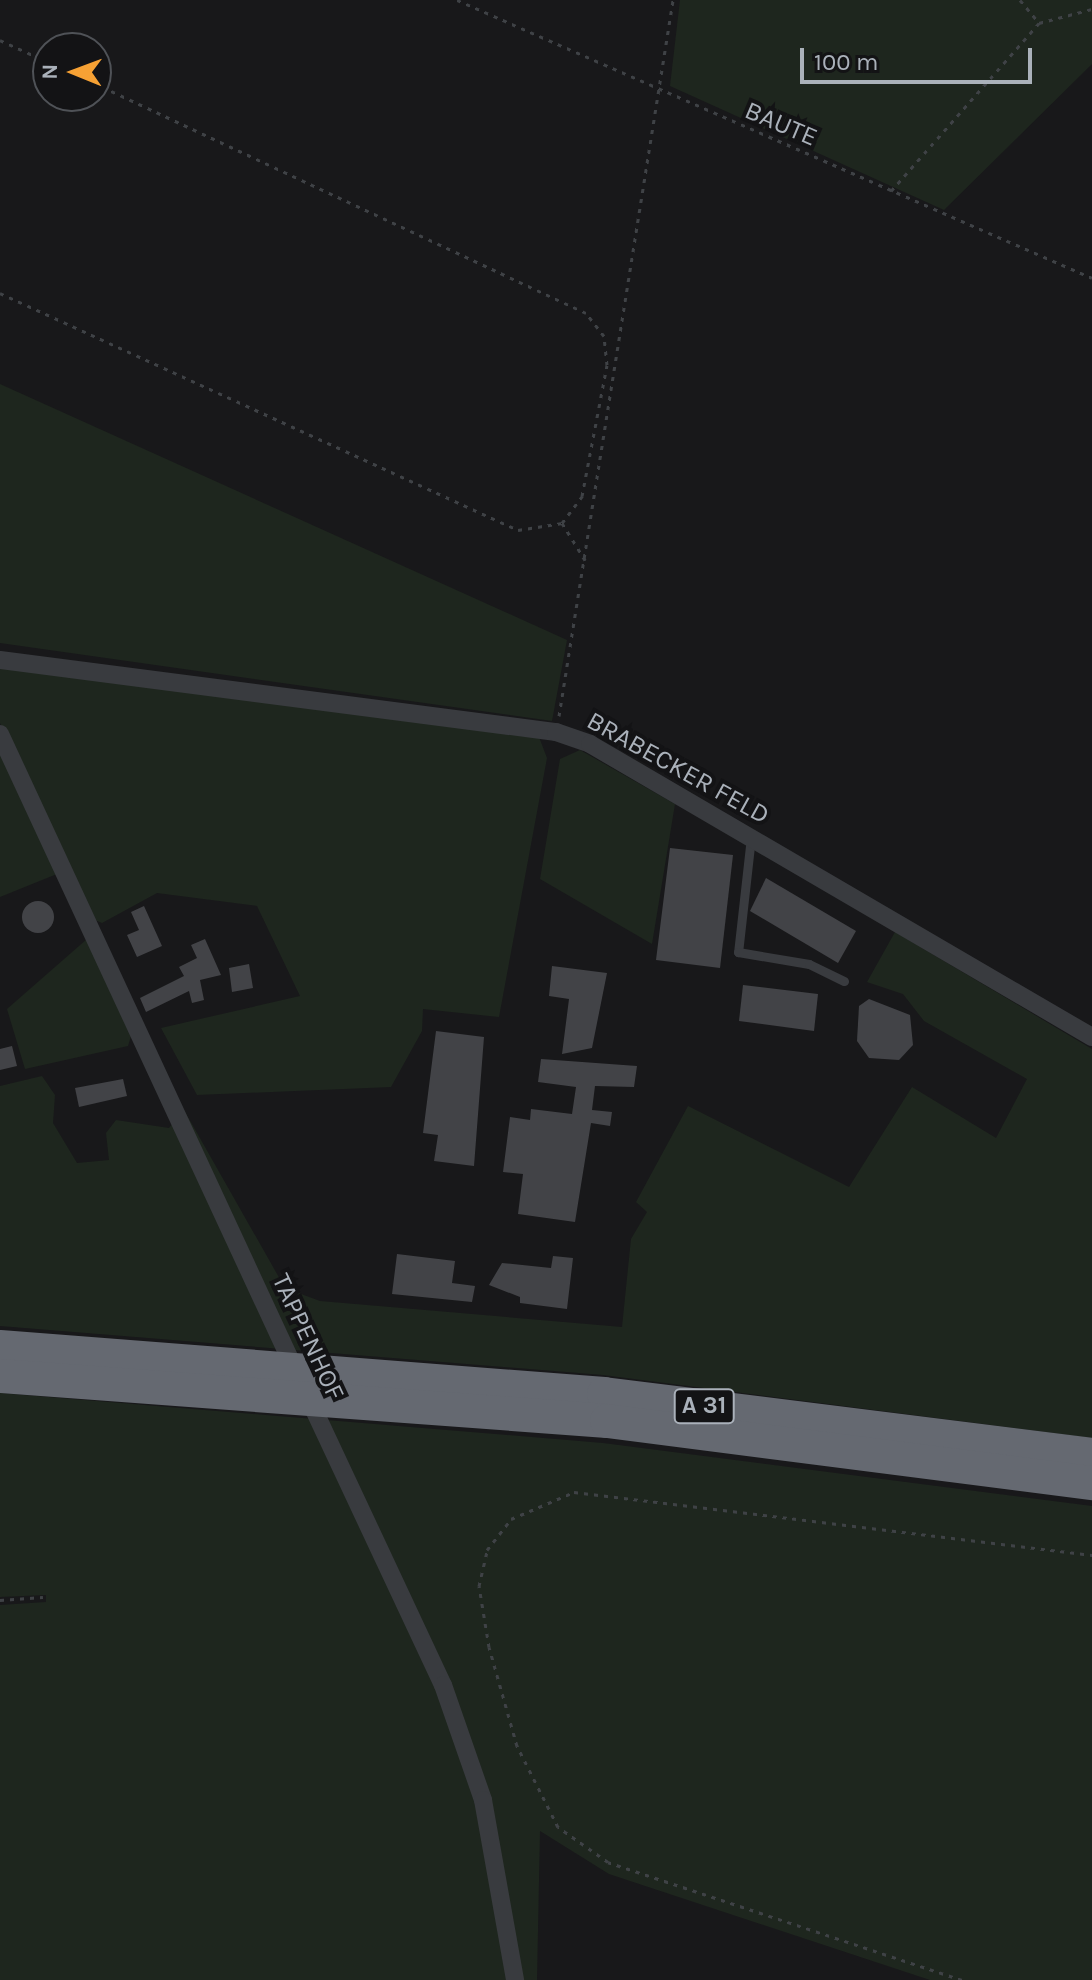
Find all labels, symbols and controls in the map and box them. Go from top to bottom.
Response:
north arrow [32,32,112,112]
scale bar [804,32,1036,82]
text: 100 m [814,48,879,76]
text: N [37,63,63,80]
street label: BAUTE [740,95,822,153]
street label: BRABECKER FELD [581,705,775,831]
street label: TAPPENHOF [265,1269,351,1405]
road number: A 31 [672,1386,736,1426]

